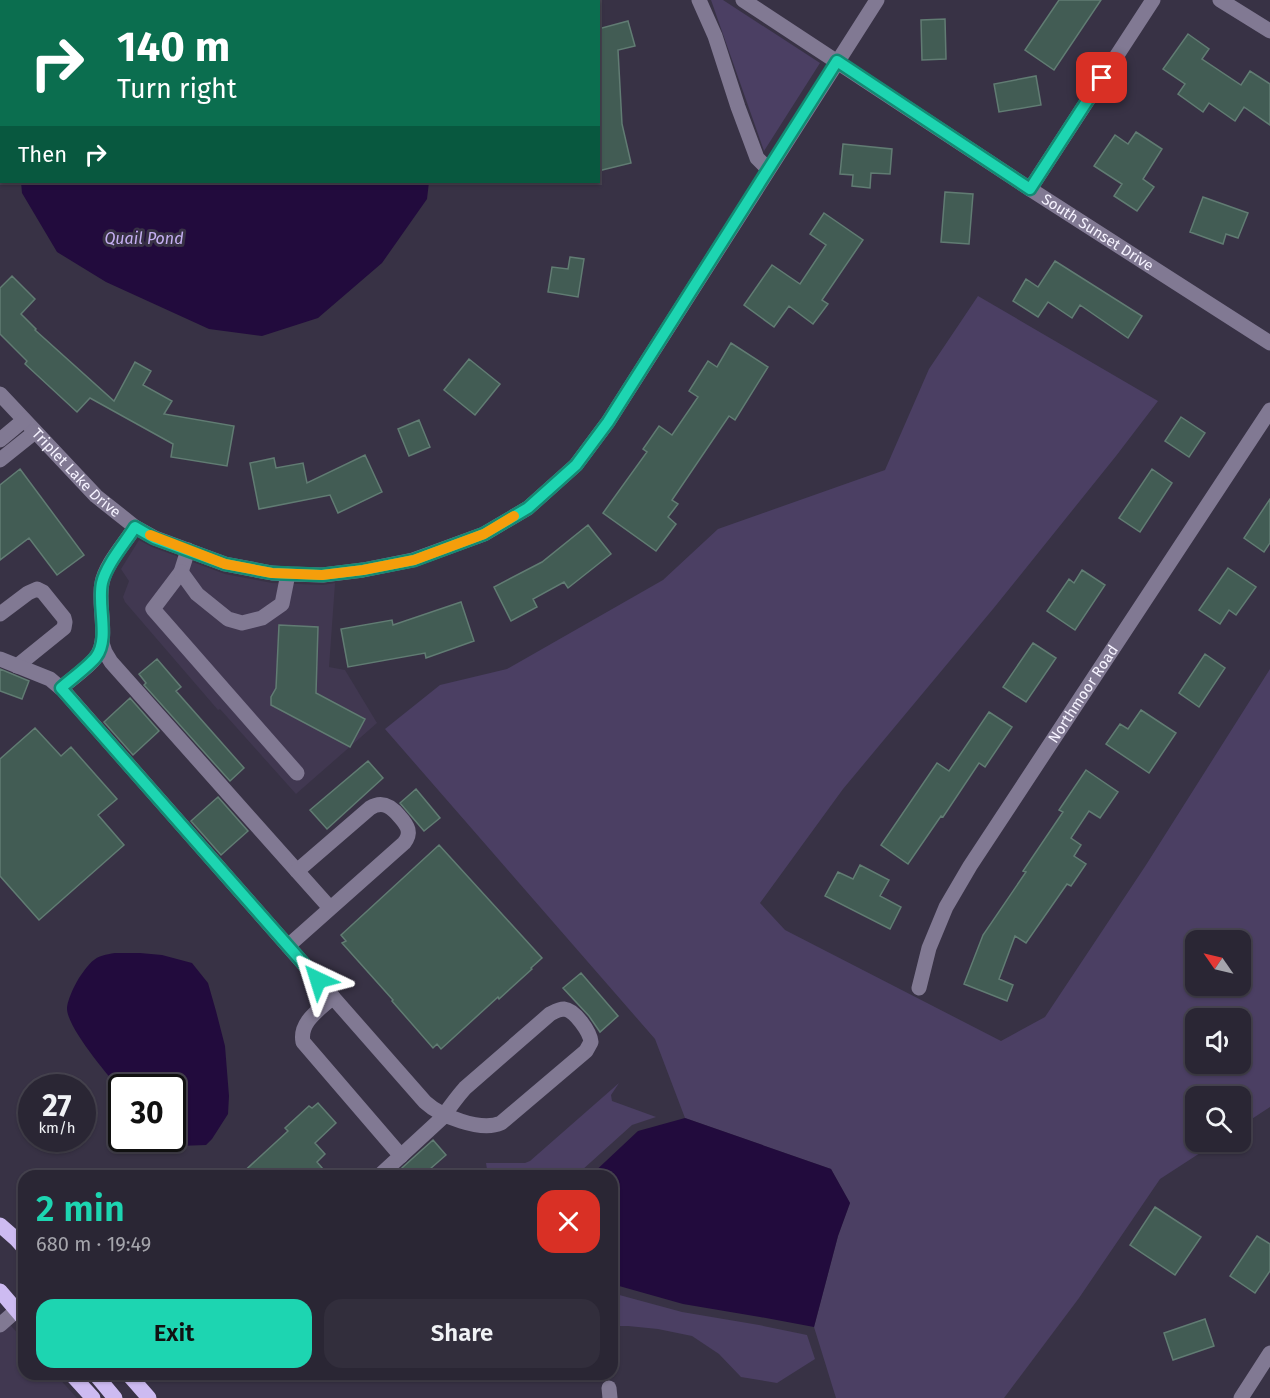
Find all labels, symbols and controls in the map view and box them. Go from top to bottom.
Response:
text: 140 m [117,22,230,72]
icon: right [18,24,96,102]
pin [1076,52,1127,103]
icon: arrive [1085,61,1118,94]
text: Turn right [117,73,237,105]
icon: right [79,138,112,171]
text: Then [18,141,67,168]
street label: South Sunset Drive [1038,190,1157,275]
water label: Quail Pond [104,229,184,248]
street label: Triplet Lake Drive [28,425,124,521]
street label: Northmoor Road [1044,642,1122,747]
north arrow [1185,930,1251,996]
map controls [1185,930,1251,1152]
position arrow [286,948,350,1012]
button: sound [1185,1008,1251,1074]
speed limit sign: 30 [108,1074,186,1152]
button: search [1185,1086,1251,1152]
text: 27 [42,1088,72,1124]
text: km/h [38,1119,76,1137]
text: 2 min [36,1187,125,1231]
button: close [537,1190,600,1253]
text: 680 m · 19:49 [36,1232,151,1256]
button: Exit [36,1299,312,1368]
button: Share [324,1299,600,1368]

